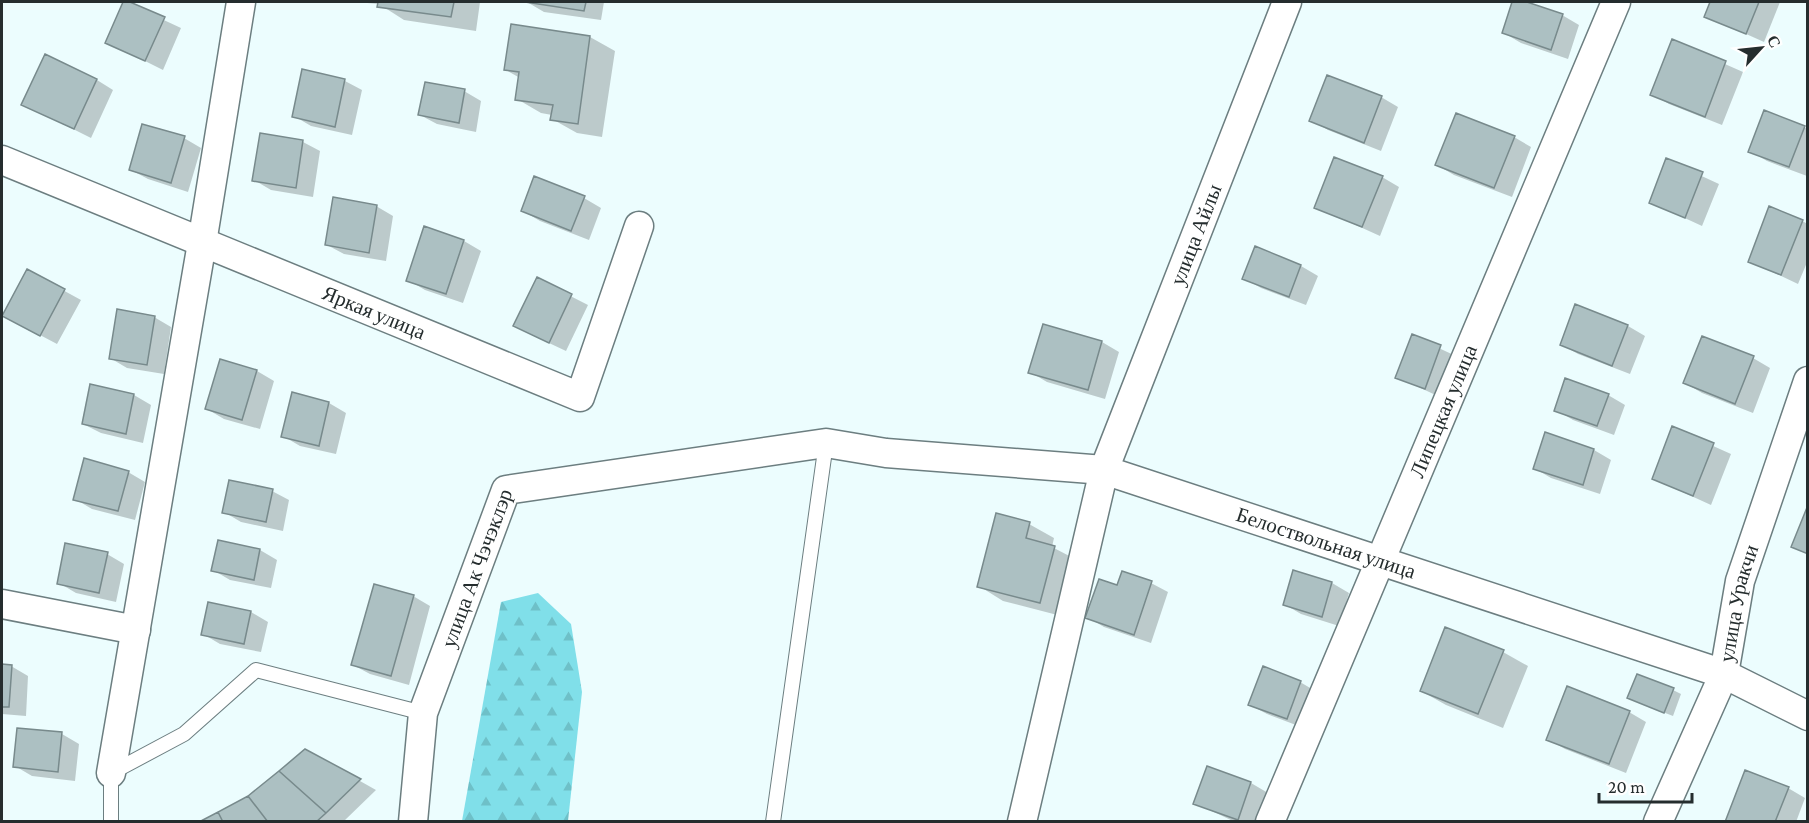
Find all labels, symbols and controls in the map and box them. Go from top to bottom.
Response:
north arrow [1731,18,1791,78]
text: С [1764,32,1784,50]
street label: улица Айлы [1165,181,1227,289]
street label: Яркая улица [319,281,430,345]
street label: Липецкая улица [1405,340,1482,481]
street label: улица Ак Чэчэклэр [436,485,517,651]
street label: Белоствольная улица [1233,502,1419,584]
street label: улица Уракчи [1714,542,1763,664]
scale bar [1599,766,1692,804]
text: 20 m [1608,777,1645,797]

